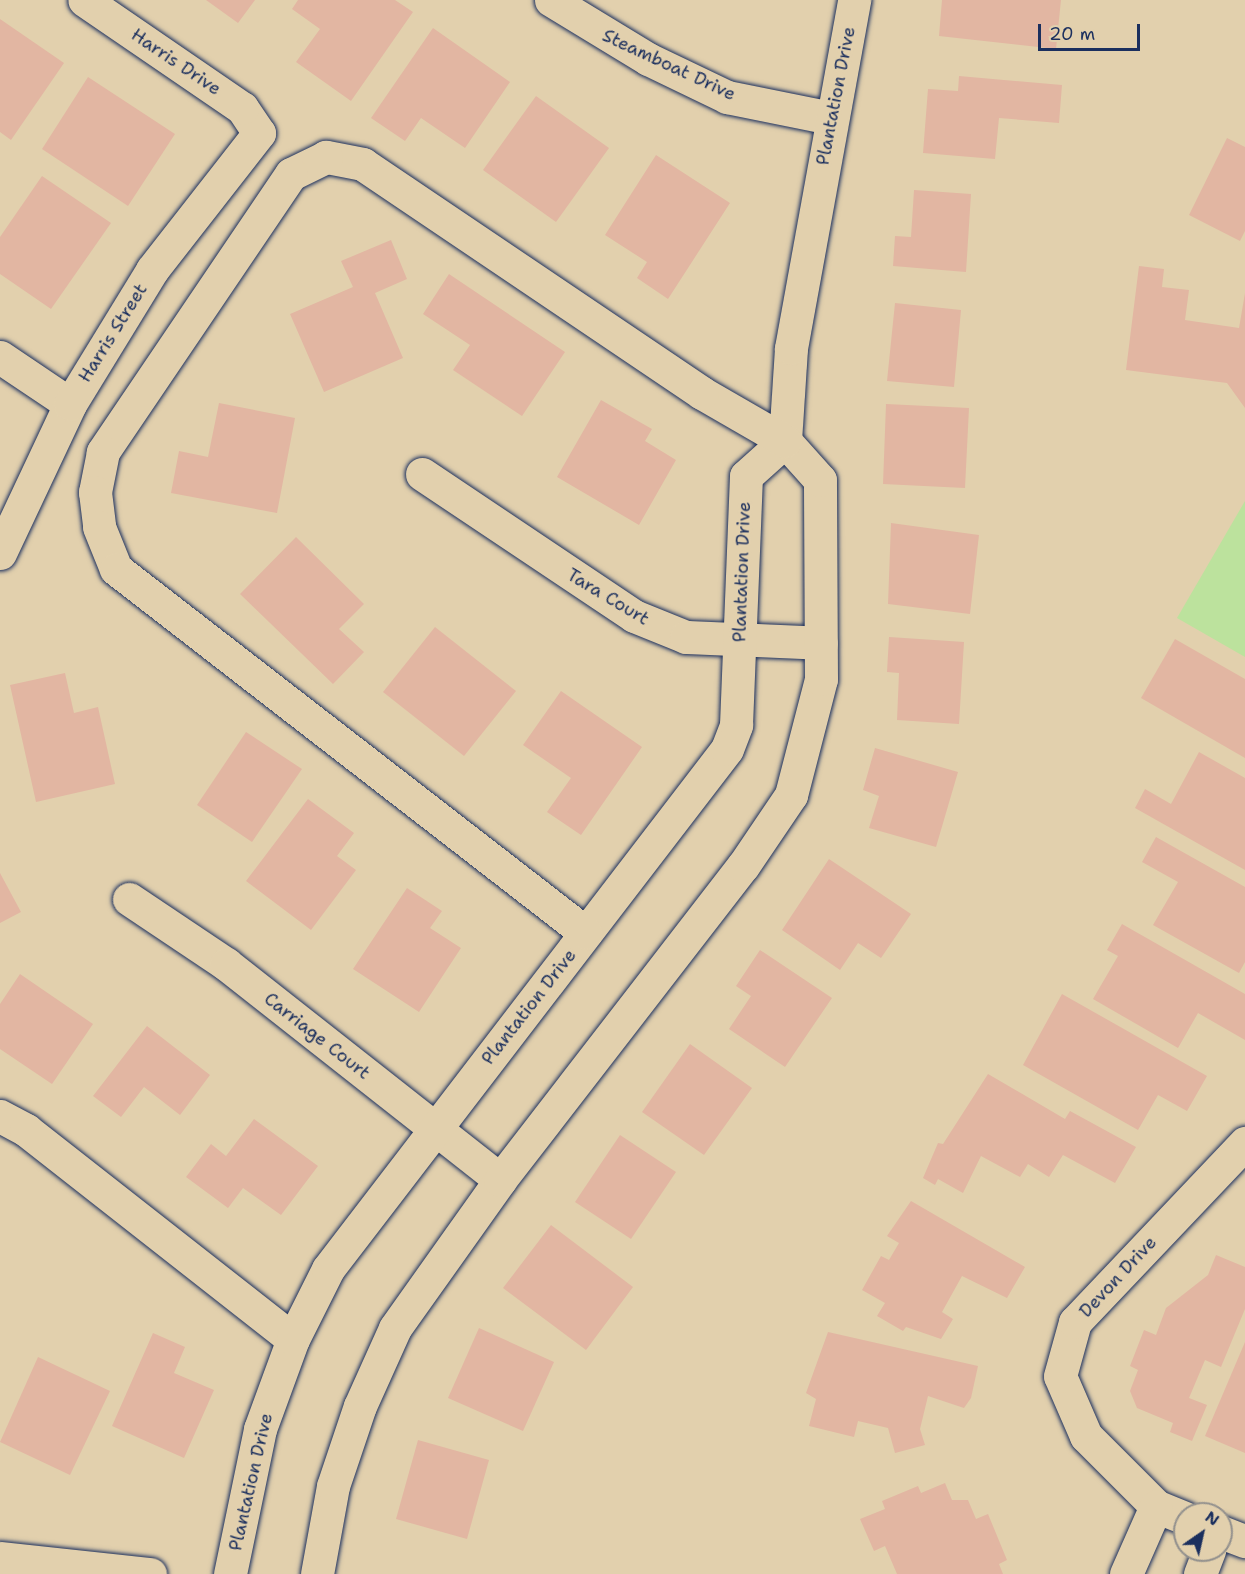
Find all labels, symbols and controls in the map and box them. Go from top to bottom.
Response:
scale bar [1041,12,1143,50]
text: 20 m [1049,22,1095,46]
street label: Harris Drive [127,24,225,100]
street label: Steamboat Drive [599,25,739,105]
street label: Plantation Drive [812,25,860,167]
street label: Harris Street [74,280,152,386]
street label: Plantation Drive [729,501,755,643]
street label: Tara Court [563,564,653,630]
street label: Plantation Drive [477,945,581,1069]
street label: Carriage Court [260,988,374,1084]
street label: Devon Drive [1075,1232,1161,1322]
street label: Plantation Drive [225,1411,277,1553]
north arrow [1173,1502,1233,1562]
text: N [1201,1506,1223,1531]

